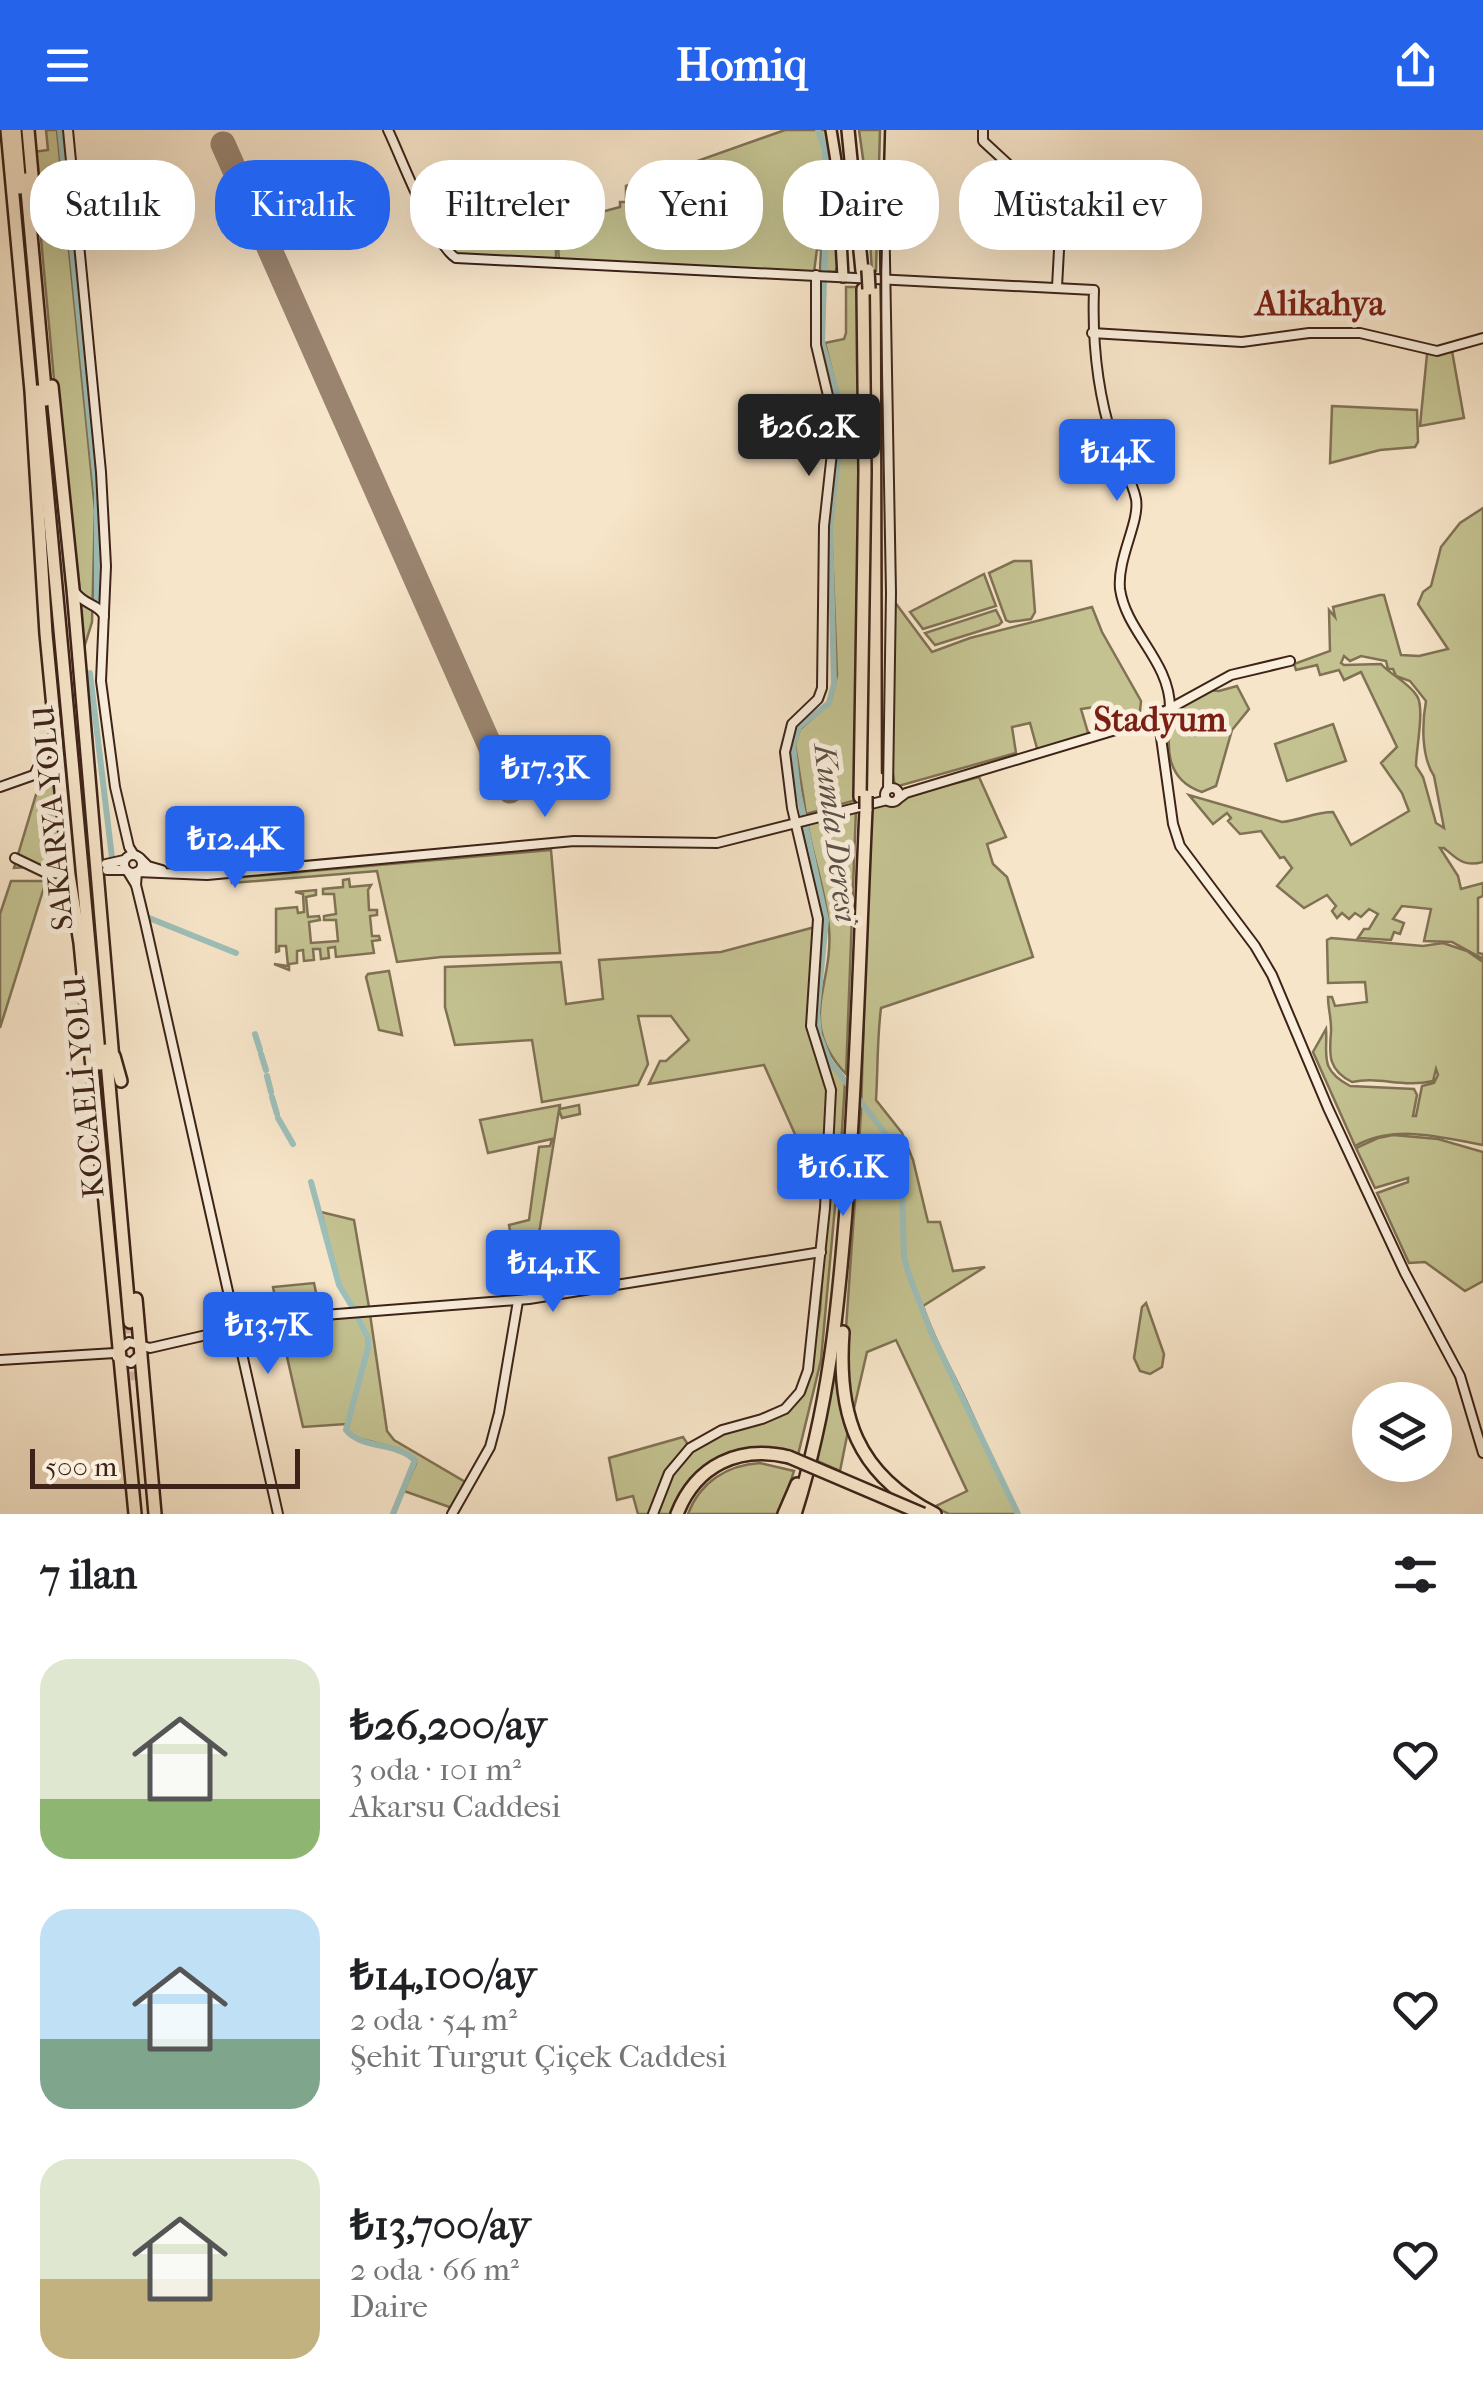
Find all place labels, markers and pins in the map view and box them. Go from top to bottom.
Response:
pin: ₺26.2K [728,394,890,479]
pin: ₺14K [1058,419,1176,504]
pin: ₺17.3K [464,735,626,820]
pin: ₺12.4K [154,806,316,891]
pin: ₺16.1K [762,1134,924,1219]
pin: ₺14.1K [472,1230,634,1315]
pin: ₺13.7K [187,1292,349,1377]

